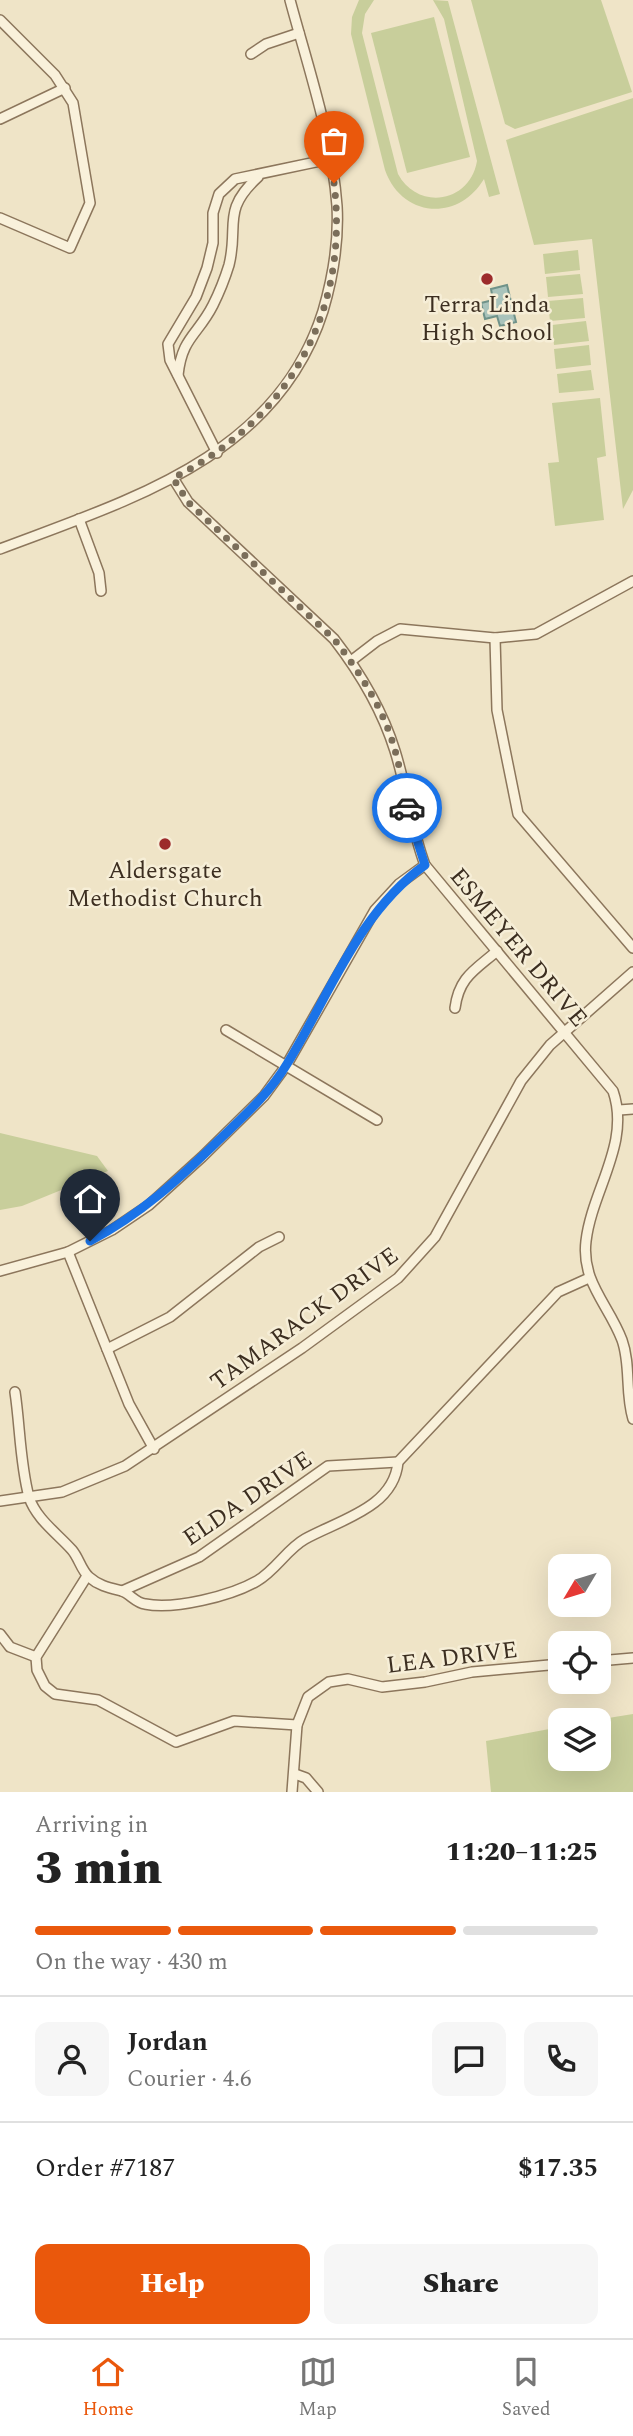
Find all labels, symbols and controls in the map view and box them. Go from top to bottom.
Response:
pin [304,111,364,183]
icon: bag [315,122,353,160]
marker: Terra Linda High School [479,271,495,287]
place label: Terra Linda High School [421,287,553,351]
courier [372,773,442,843]
icon: car [388,789,426,827]
marker: Aldersgate Methodist Church [157,836,173,852]
place label: Aldersgate Methodist Church [67,853,263,917]
street label: ESMEYER DRIVE [441,860,596,1035]
pin [60,1169,120,1241]
icon: home [71,1180,109,1218]
street label: TAMARACK DRIVE [203,1238,406,1400]
street label: ELDA DRIVE [175,1442,320,1556]
north arrow [548,1554,611,1617]
map controls [548,1554,611,1771]
button: locate [548,1631,611,1694]
street label: LEA DRIVE [385,1632,520,1684]
button: layers [548,1708,611,1771]
text: Arriving in [35,1808,148,1843]
text: 11:20–11:25 [446,1832,598,1872]
text: 3 min [35,1834,162,1904]
text: On the way · 430 m [35,1945,228,1980]
button: person [35,2022,109,2096]
text: Jordan [127,2022,208,2062]
button: chat [432,2022,506,2096]
button: phone [524,2022,598,2096]
text: Courier · 4.6 [127,2062,252,2097]
text: Order #7187 [35,2148,175,2188]
text: $17.35 [518,2148,598,2188]
button: Help [35,2244,310,2324]
button: Share [324,2244,598,2324]
tab: Home [82,2353,134,2424]
tab: Map [299,2353,337,2424]
tab: Saved [502,2353,551,2424]

